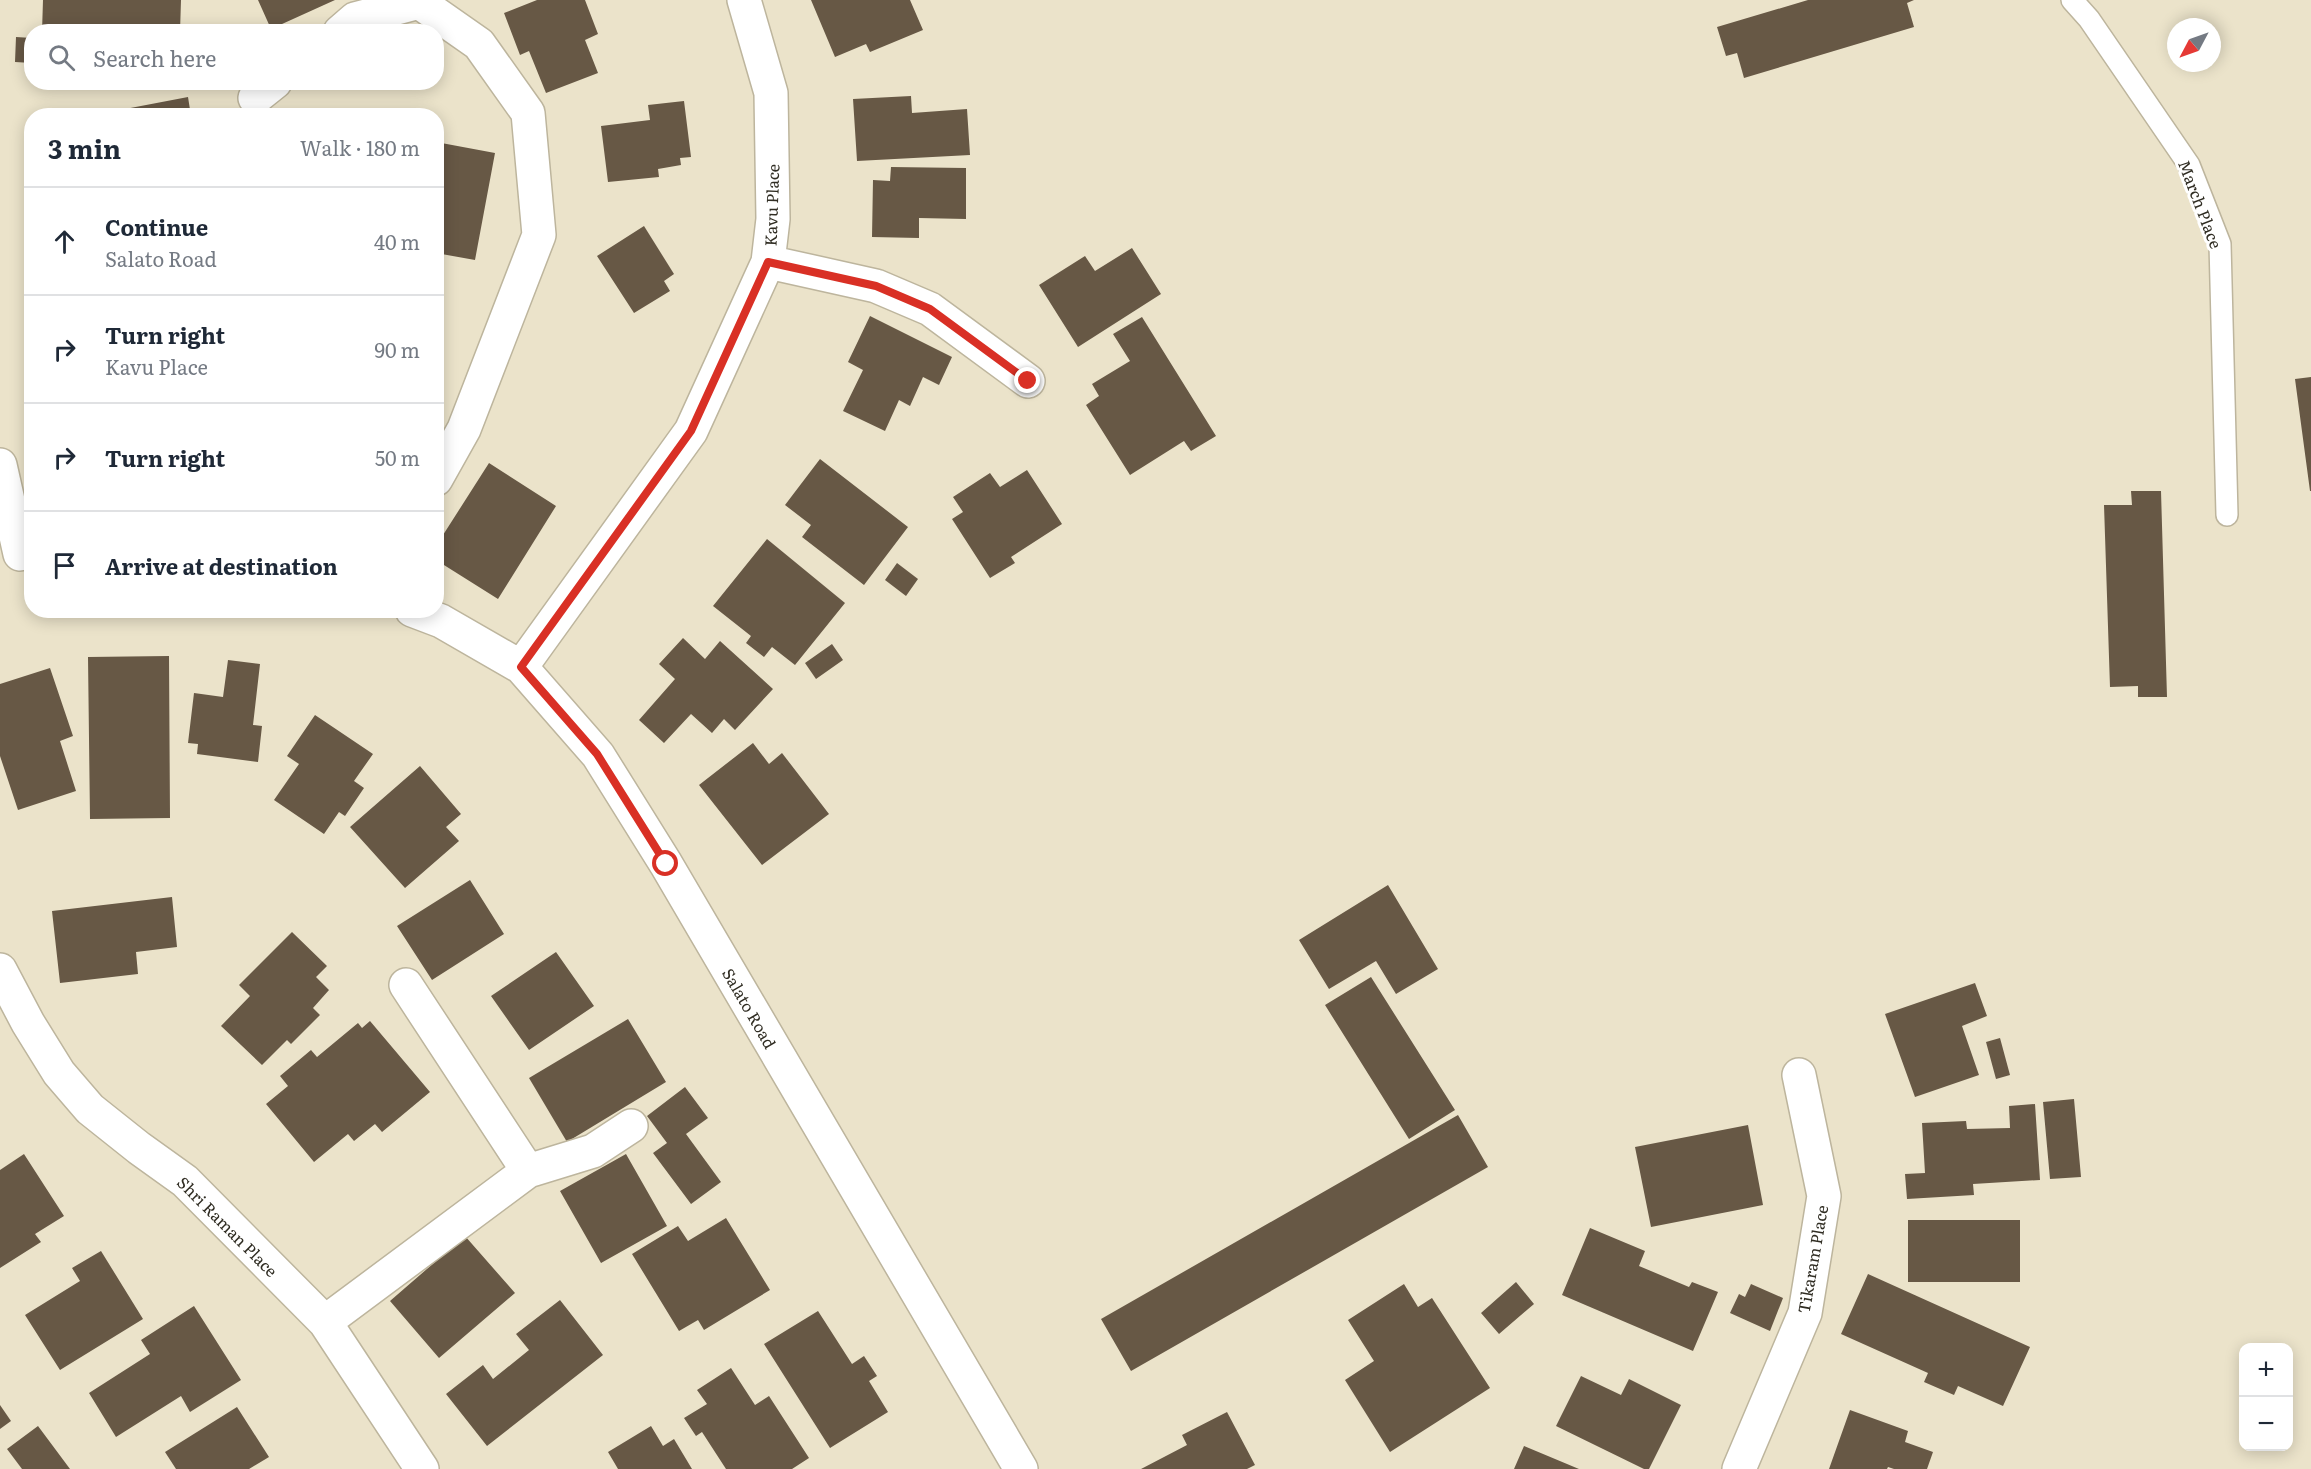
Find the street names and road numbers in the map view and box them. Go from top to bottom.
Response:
street label: March Place [2173,156,2229,252]
street label: Kavu Place [758,163,784,247]
street label: Salato Road [717,963,783,1053]
street label: Shri Raman Place [172,1170,284,1282]
street label: Tikaram Place [1791,1203,1833,1315]

